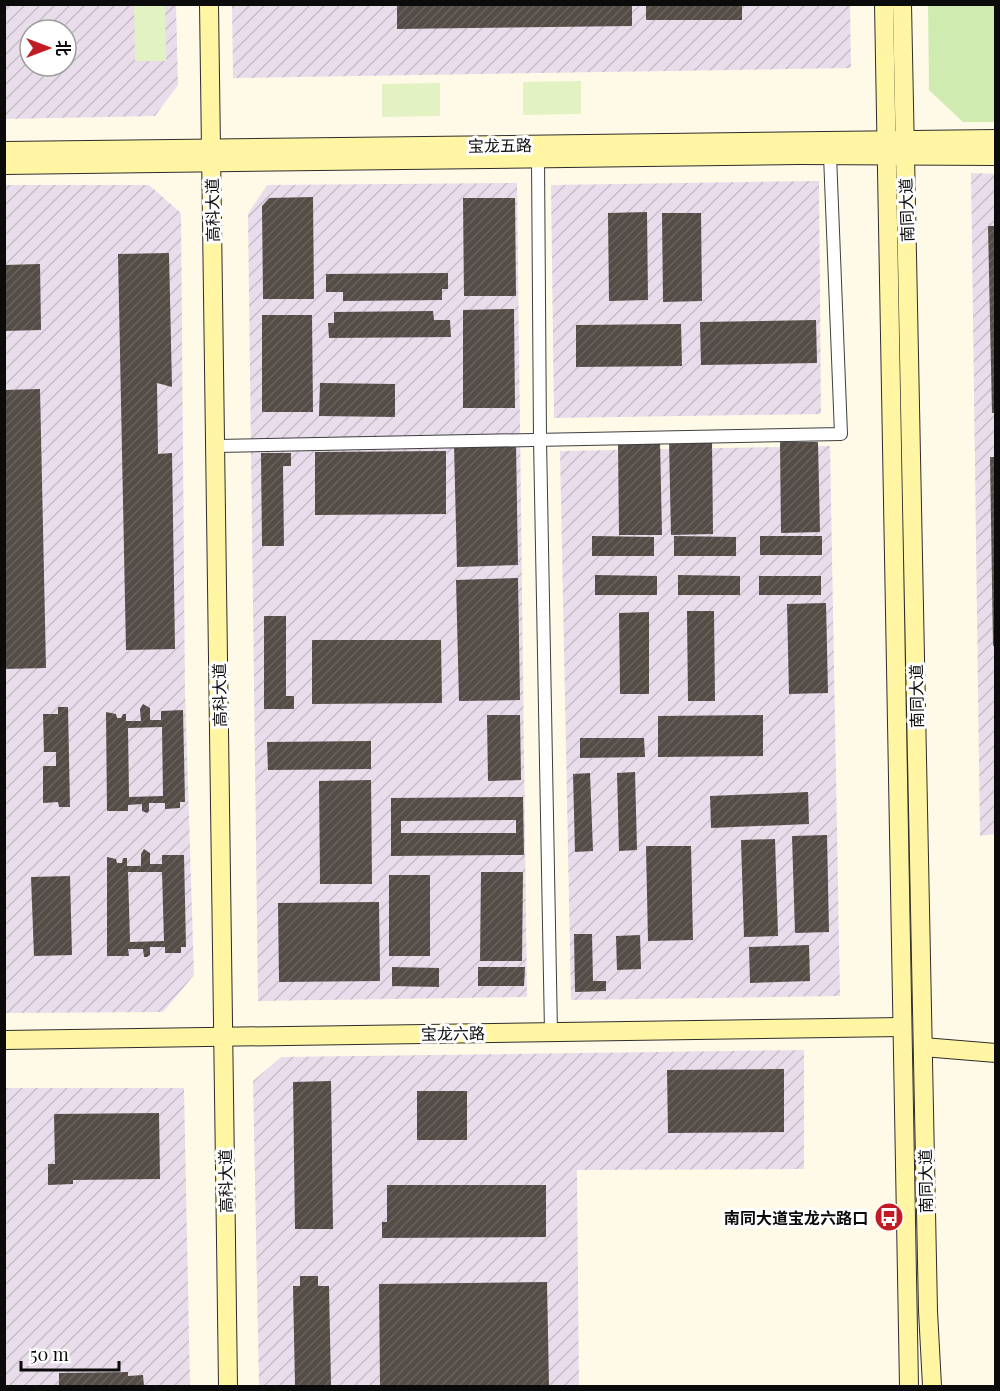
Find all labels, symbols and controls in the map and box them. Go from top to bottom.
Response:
north arrow [18,18,78,78]
text: 北 [53,40,74,56]
street label: 宝龙五路 [468,134,532,156]
street label: 高科大道 [201,178,223,242]
street label: 南同大道 [894,178,918,242]
street label: 高科大道 [208,663,230,727]
street label: 南同大道 [905,664,927,728]
street label: 宝龙六路 [421,1022,485,1044]
street label: 高科大道 [214,1149,236,1213]
street label: 南同大道 [914,1149,936,1213]
bus stop icon: 南同大道宝龙六路口 [873,1201,905,1233]
place label: 南同大道宝龙六路口 [724,1207,868,1228]
scale bar [21,1334,118,1372]
text: 50 m [30,1342,69,1366]

